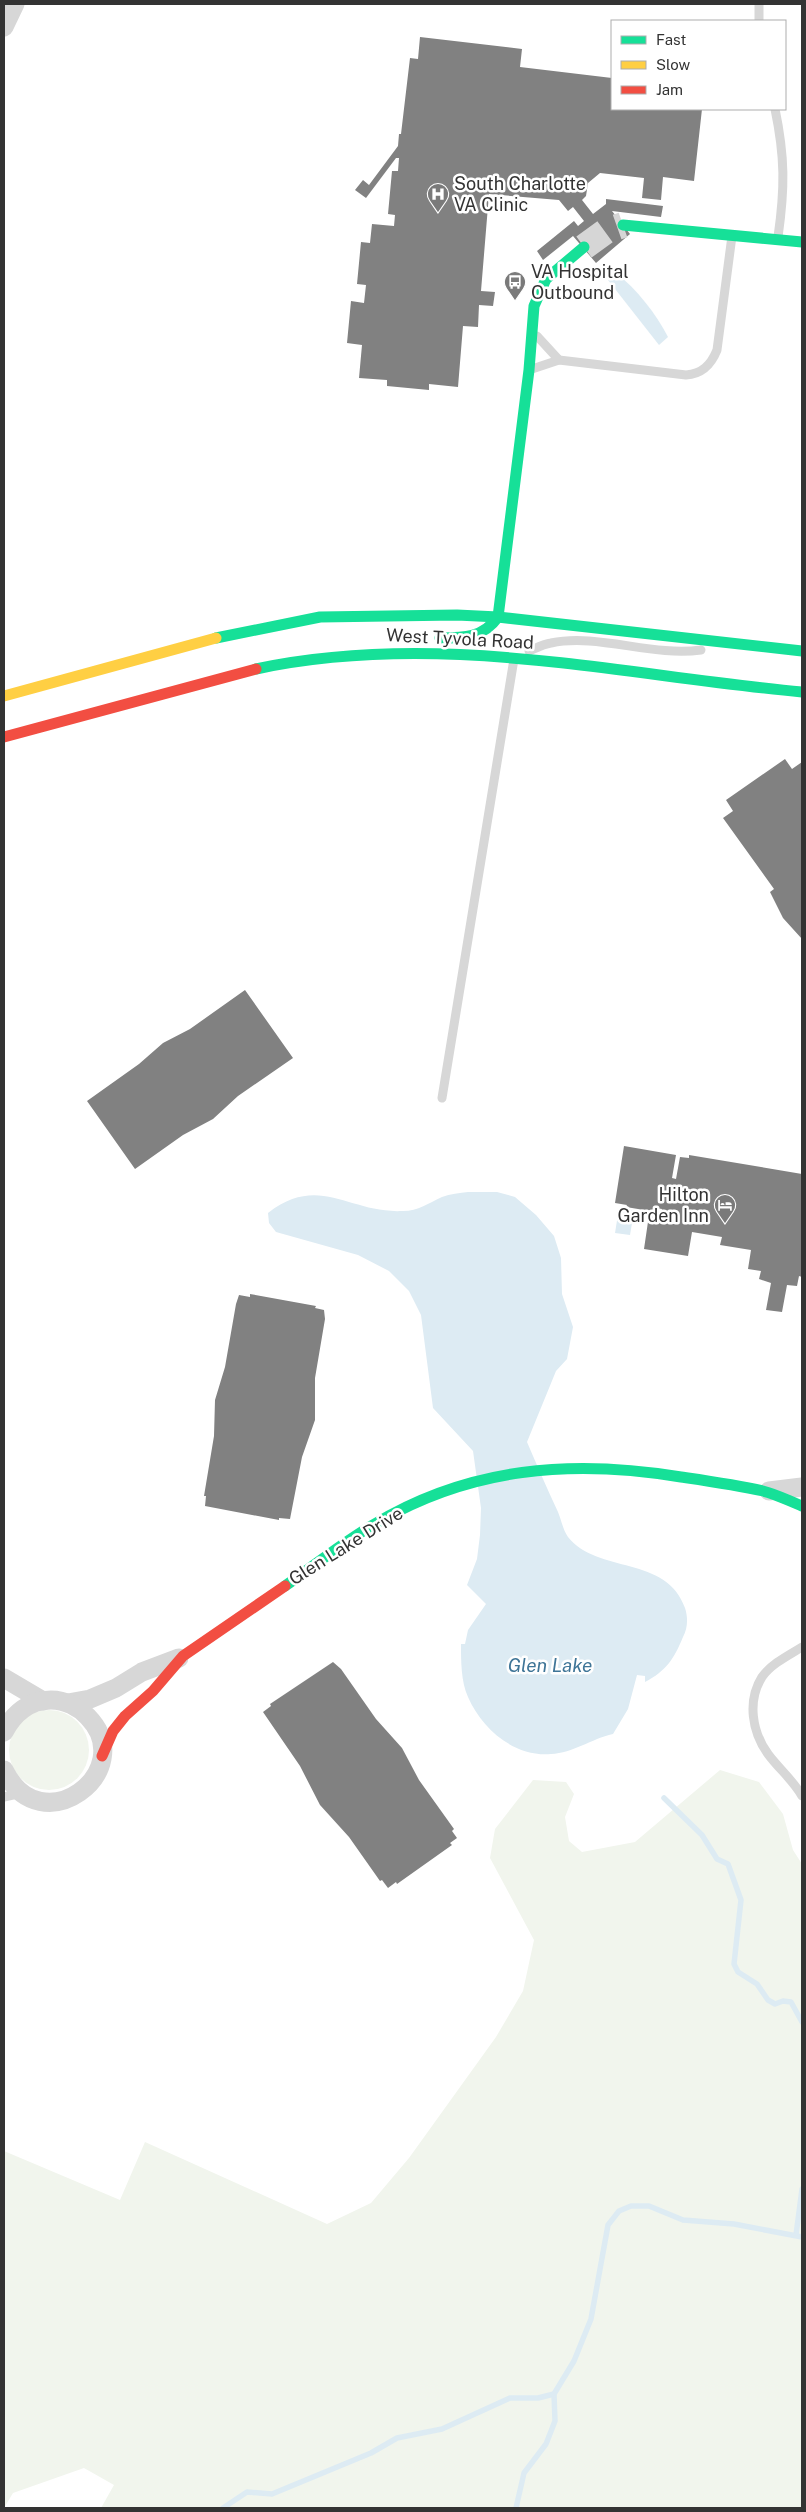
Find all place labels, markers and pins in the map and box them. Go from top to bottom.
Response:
place label: South Charlotte VA Clinic [454,173,586,215]
hospital icon: South Charlotte VA Clinic [426,182,450,213]
place label: VA Hospital Outbound [531,261,629,303]
bus stop icon: VA Hospital Outbound [503,270,527,301]
place label: Hilton Garden Inn [617,1184,709,1226]
hotel icon: Hilton Garden Inn [713,1193,737,1224]

